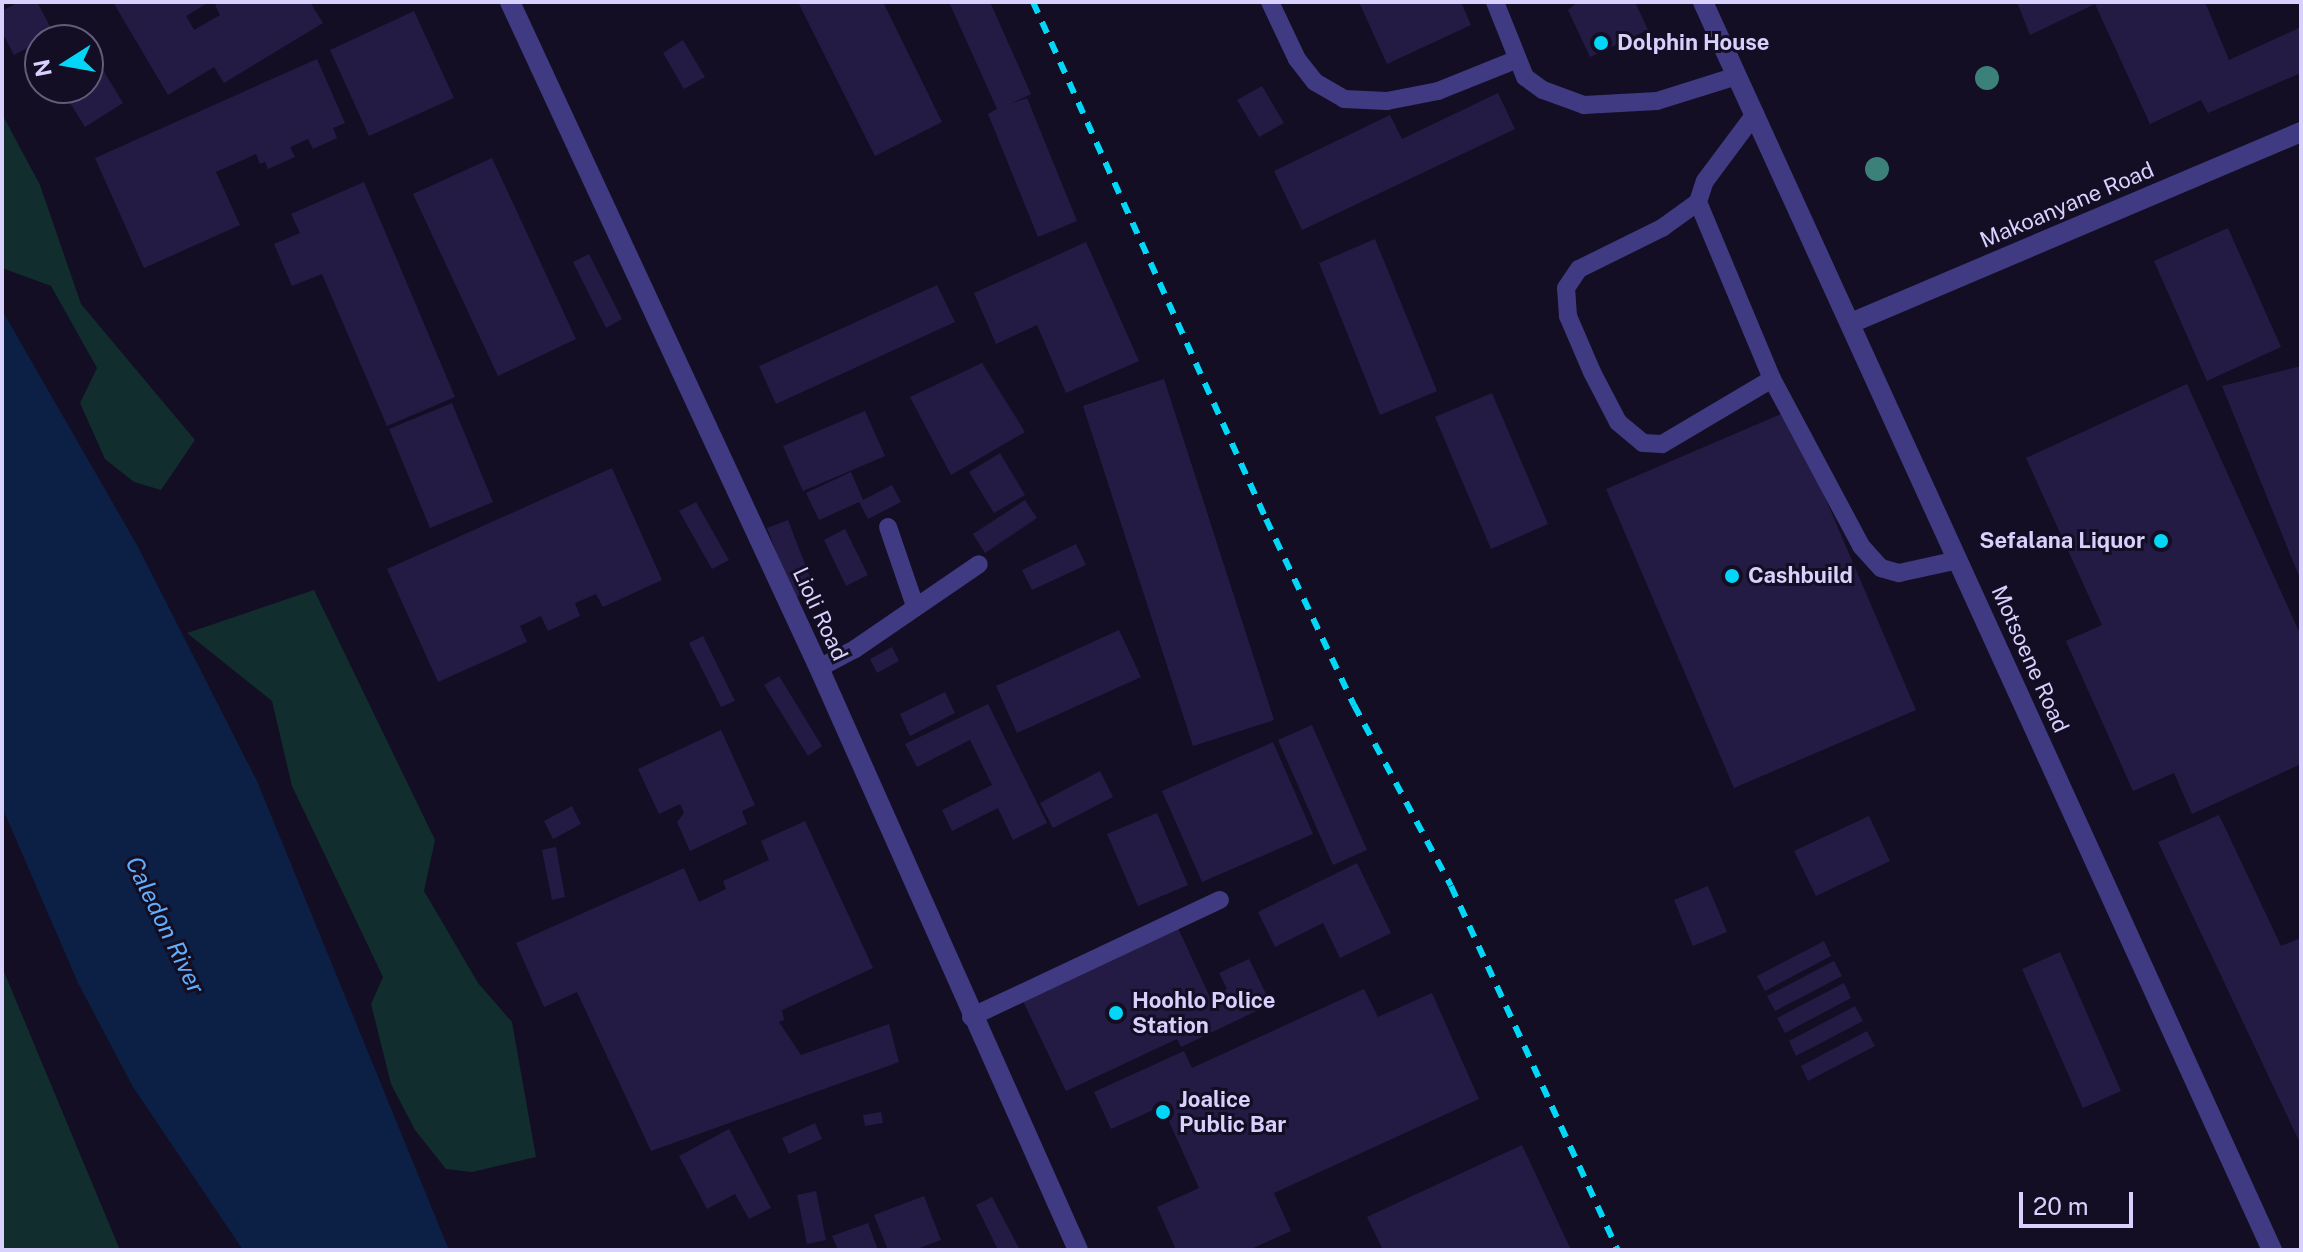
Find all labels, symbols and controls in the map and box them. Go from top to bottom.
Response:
north arrow [24,24,104,104]
place label: Dolphin House [1617,30,1770,56]
marker: Dolphin House [1592,34,1610,52]
text: N [28,57,57,79]
street label: Makoanyane Road [1976,156,2158,254]
place label: Sefalana Liquor [1979,528,2145,554]
marker: Sefalana Liquor [2152,532,2170,550]
street label: Lioli Road [787,563,853,665]
place label: Cashbuild [1748,563,1853,589]
marker: Cashbuild [1723,567,1741,585]
street label: Motsoene Road [1986,581,2074,737]
water label: Caledon River [119,852,211,998]
place label: Hoohlo Police Station [1132,987,1276,1038]
marker: Hoohlo Police Station [1107,1004,1125,1022]
place label: Joalice Public Bar [1179,1086,1286,1138]
marker: Joalice Public Bar [1154,1103,1172,1121]
scale bar [2023,1176,2137,1226]
text: 20 m [2033,1192,2089,1220]

